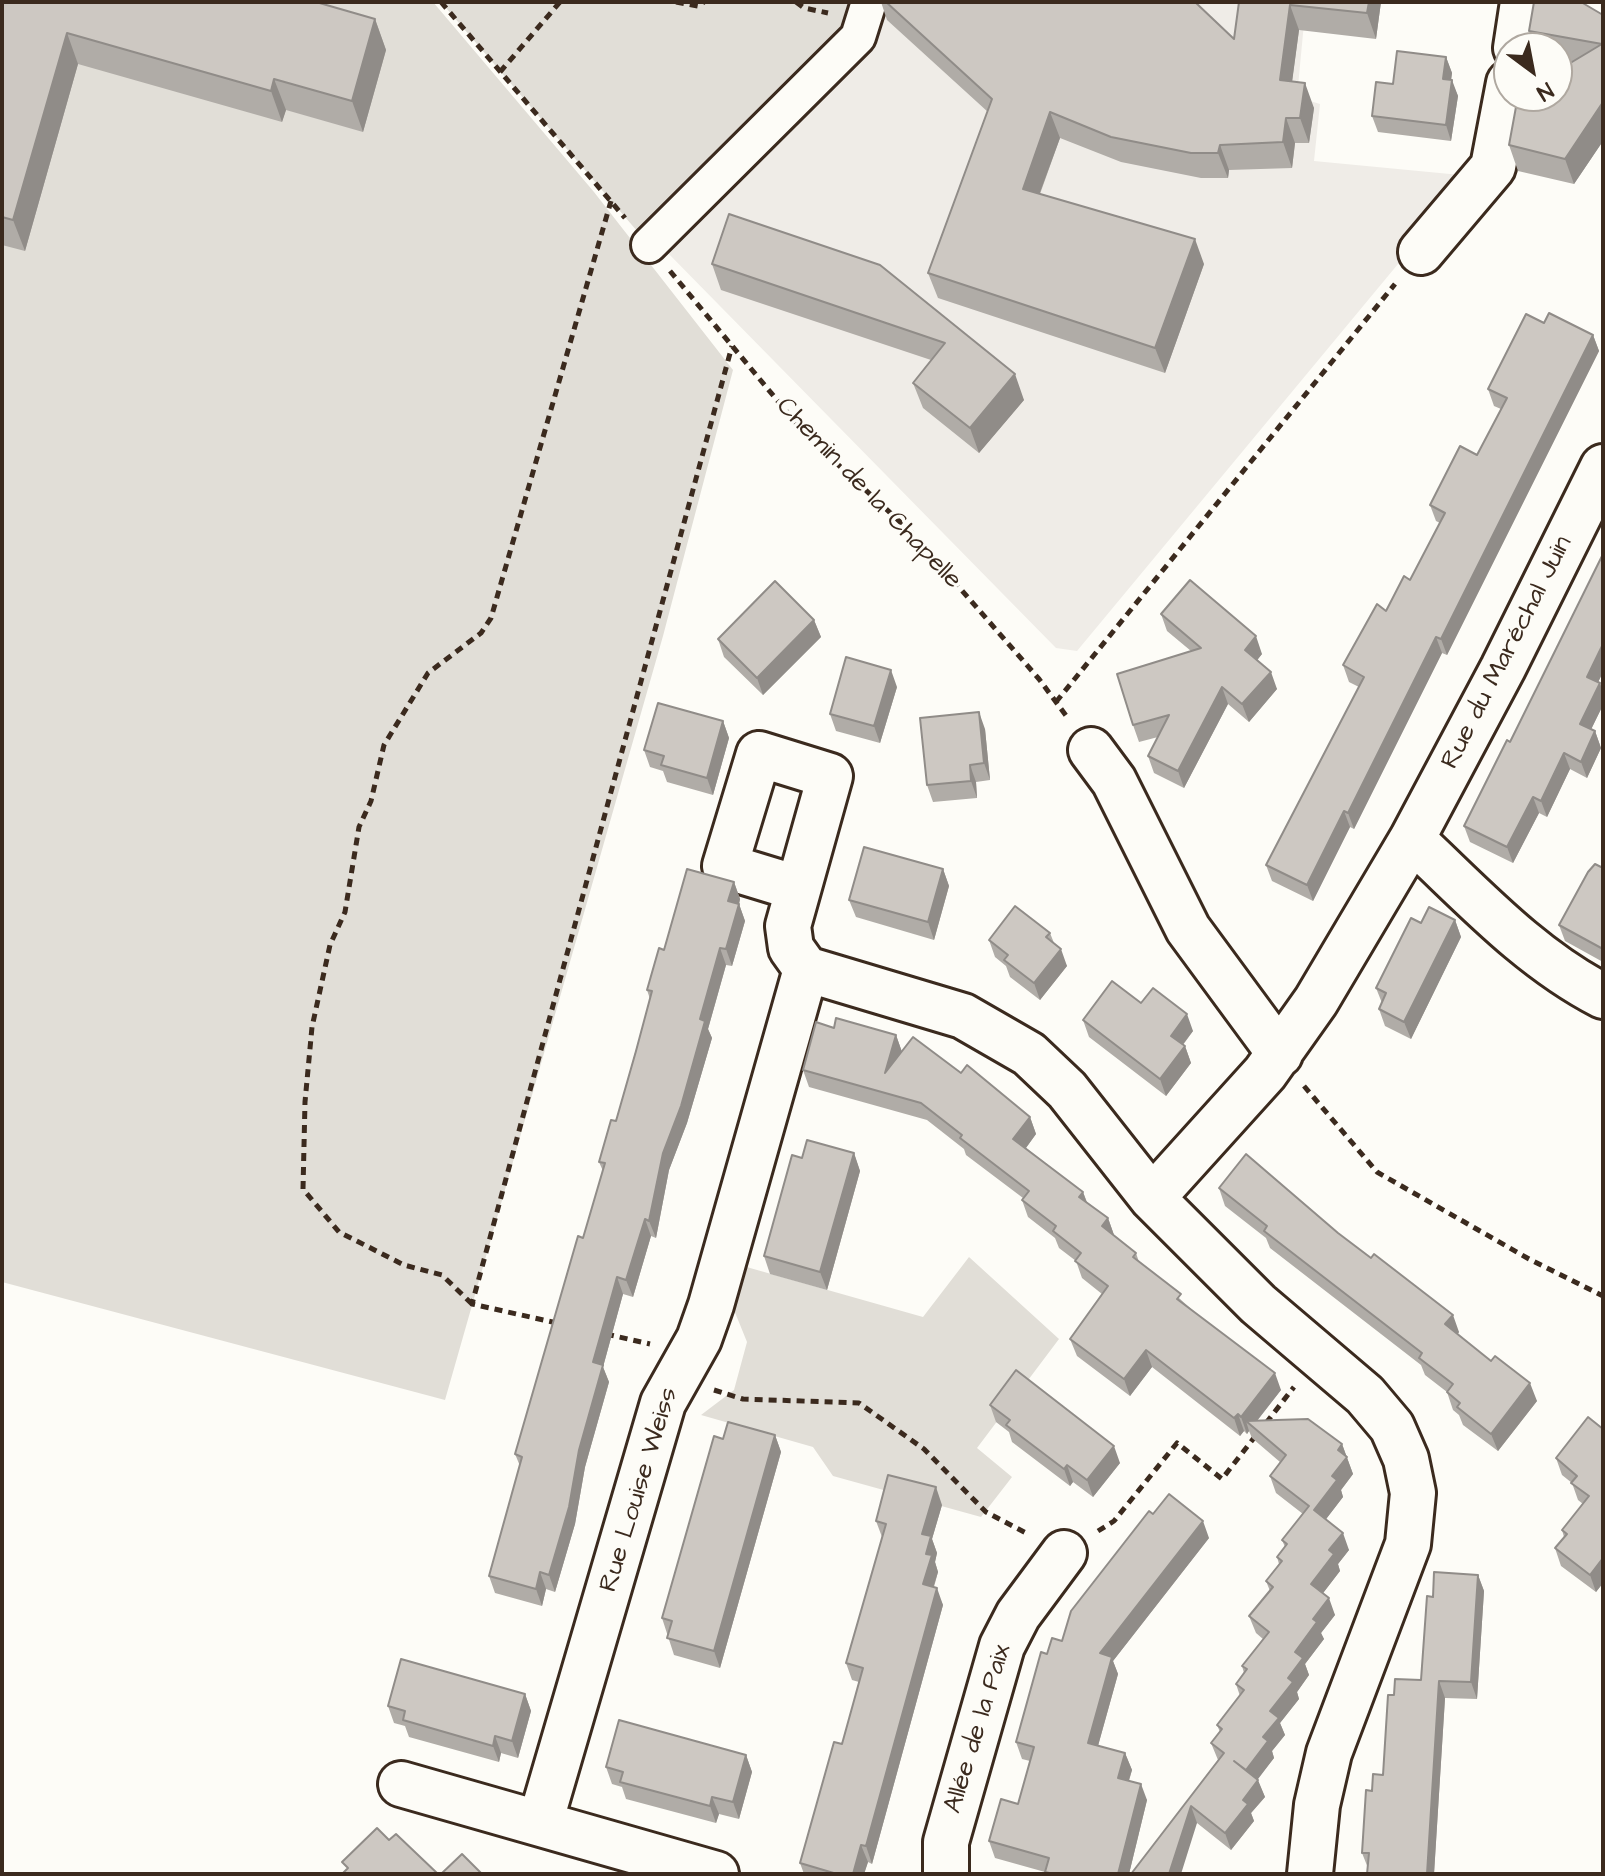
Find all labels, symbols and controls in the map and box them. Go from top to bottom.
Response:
north arrow [1493,32,1573,112]
text: N [1531,74,1559,108]
street label: Chemin de la Chapelle [769,392,967,596]
street label: Rue du Maréchal Juin [1436,531,1580,775]
street label: Rue Louise Weiss [594,1384,686,1596]
street label: Allée de la Paix [939,1641,1019,1817]

